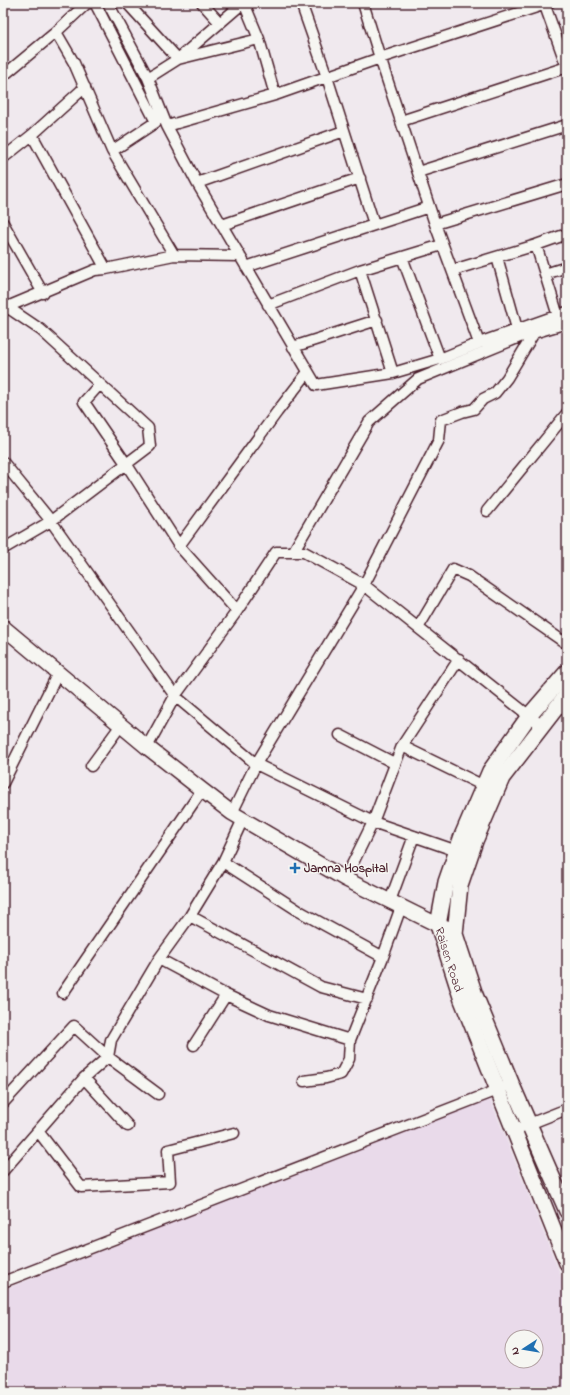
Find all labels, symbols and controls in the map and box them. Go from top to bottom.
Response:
place label: Jamna Hospital [304,859,388,878]
marker: Jamna Hospital [289,862,301,874]
street label: Raisen Road [430,925,469,995]
north arrow [504,1329,544,1369]
text: N [507,1346,524,1356]

